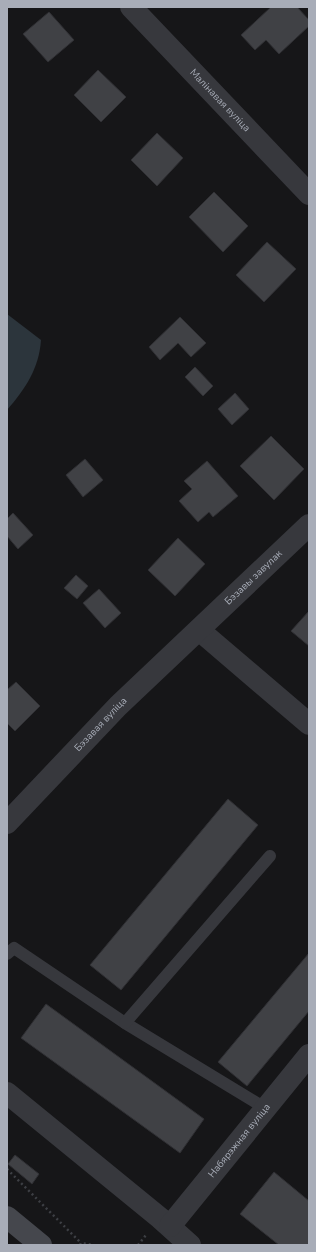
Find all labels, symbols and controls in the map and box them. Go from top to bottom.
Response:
street label: Малінавая вуліца [187,66,253,135]
street label: Бэзавы завулак [222,546,286,608]
street label: Бэзавая вуліца [71,694,130,755]
street label: Набярэжная вуліца [205,1101,274,1181]

